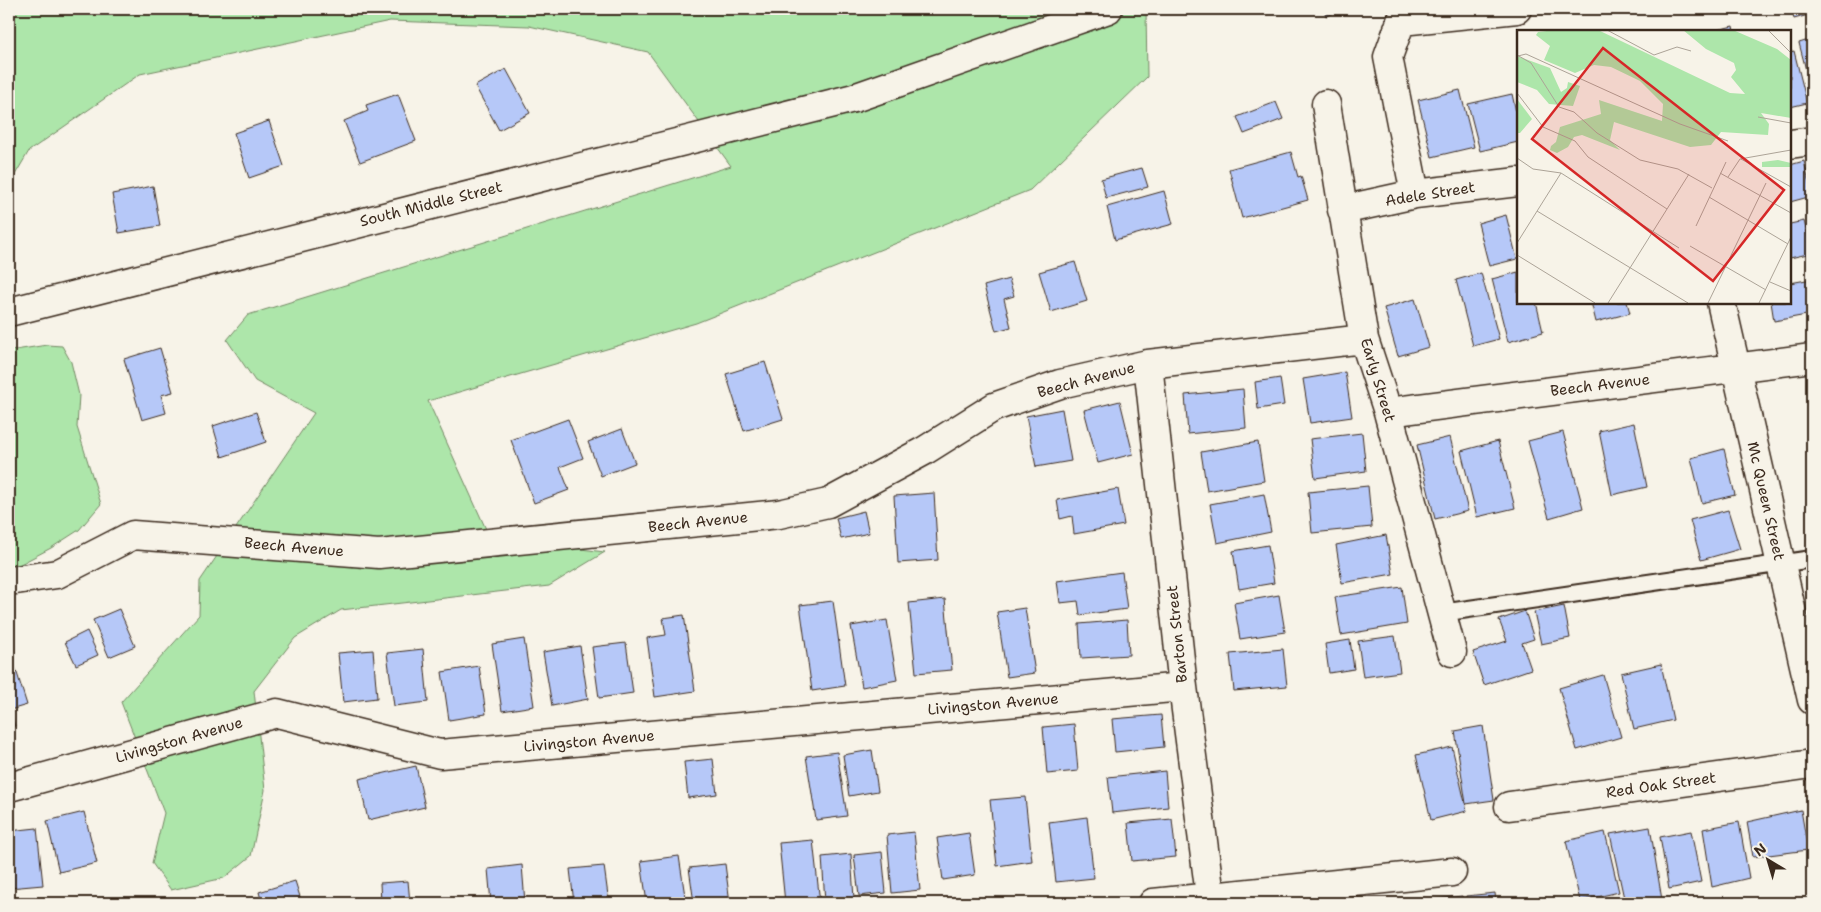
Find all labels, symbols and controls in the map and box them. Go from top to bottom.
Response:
inset map [1517,30,1791,304]
street label: South Middle Street [358,177,504,231]
street label: Adele Street [1384,177,1476,211]
street label: Early Street [1356,336,1400,424]
street label: Beech Avenue [1035,357,1137,403]
street label: Beech Avenue [1549,369,1651,401]
street label: Mc Queen Street [1743,440,1789,562]
street label: Beech Avenue [647,507,749,537]
street label: Beech Avenue [243,533,345,561]
street label: Barton Street [1162,584,1192,684]
street label: Livingston Avenue [927,688,1059,720]
street label: Livingston Avenue [113,712,245,768]
street label: Livingston Avenue [523,725,655,757]
street label: Red Oak Street [1605,767,1717,803]
north arrow [1744,834,1794,884]
text: N [1750,839,1770,860]

